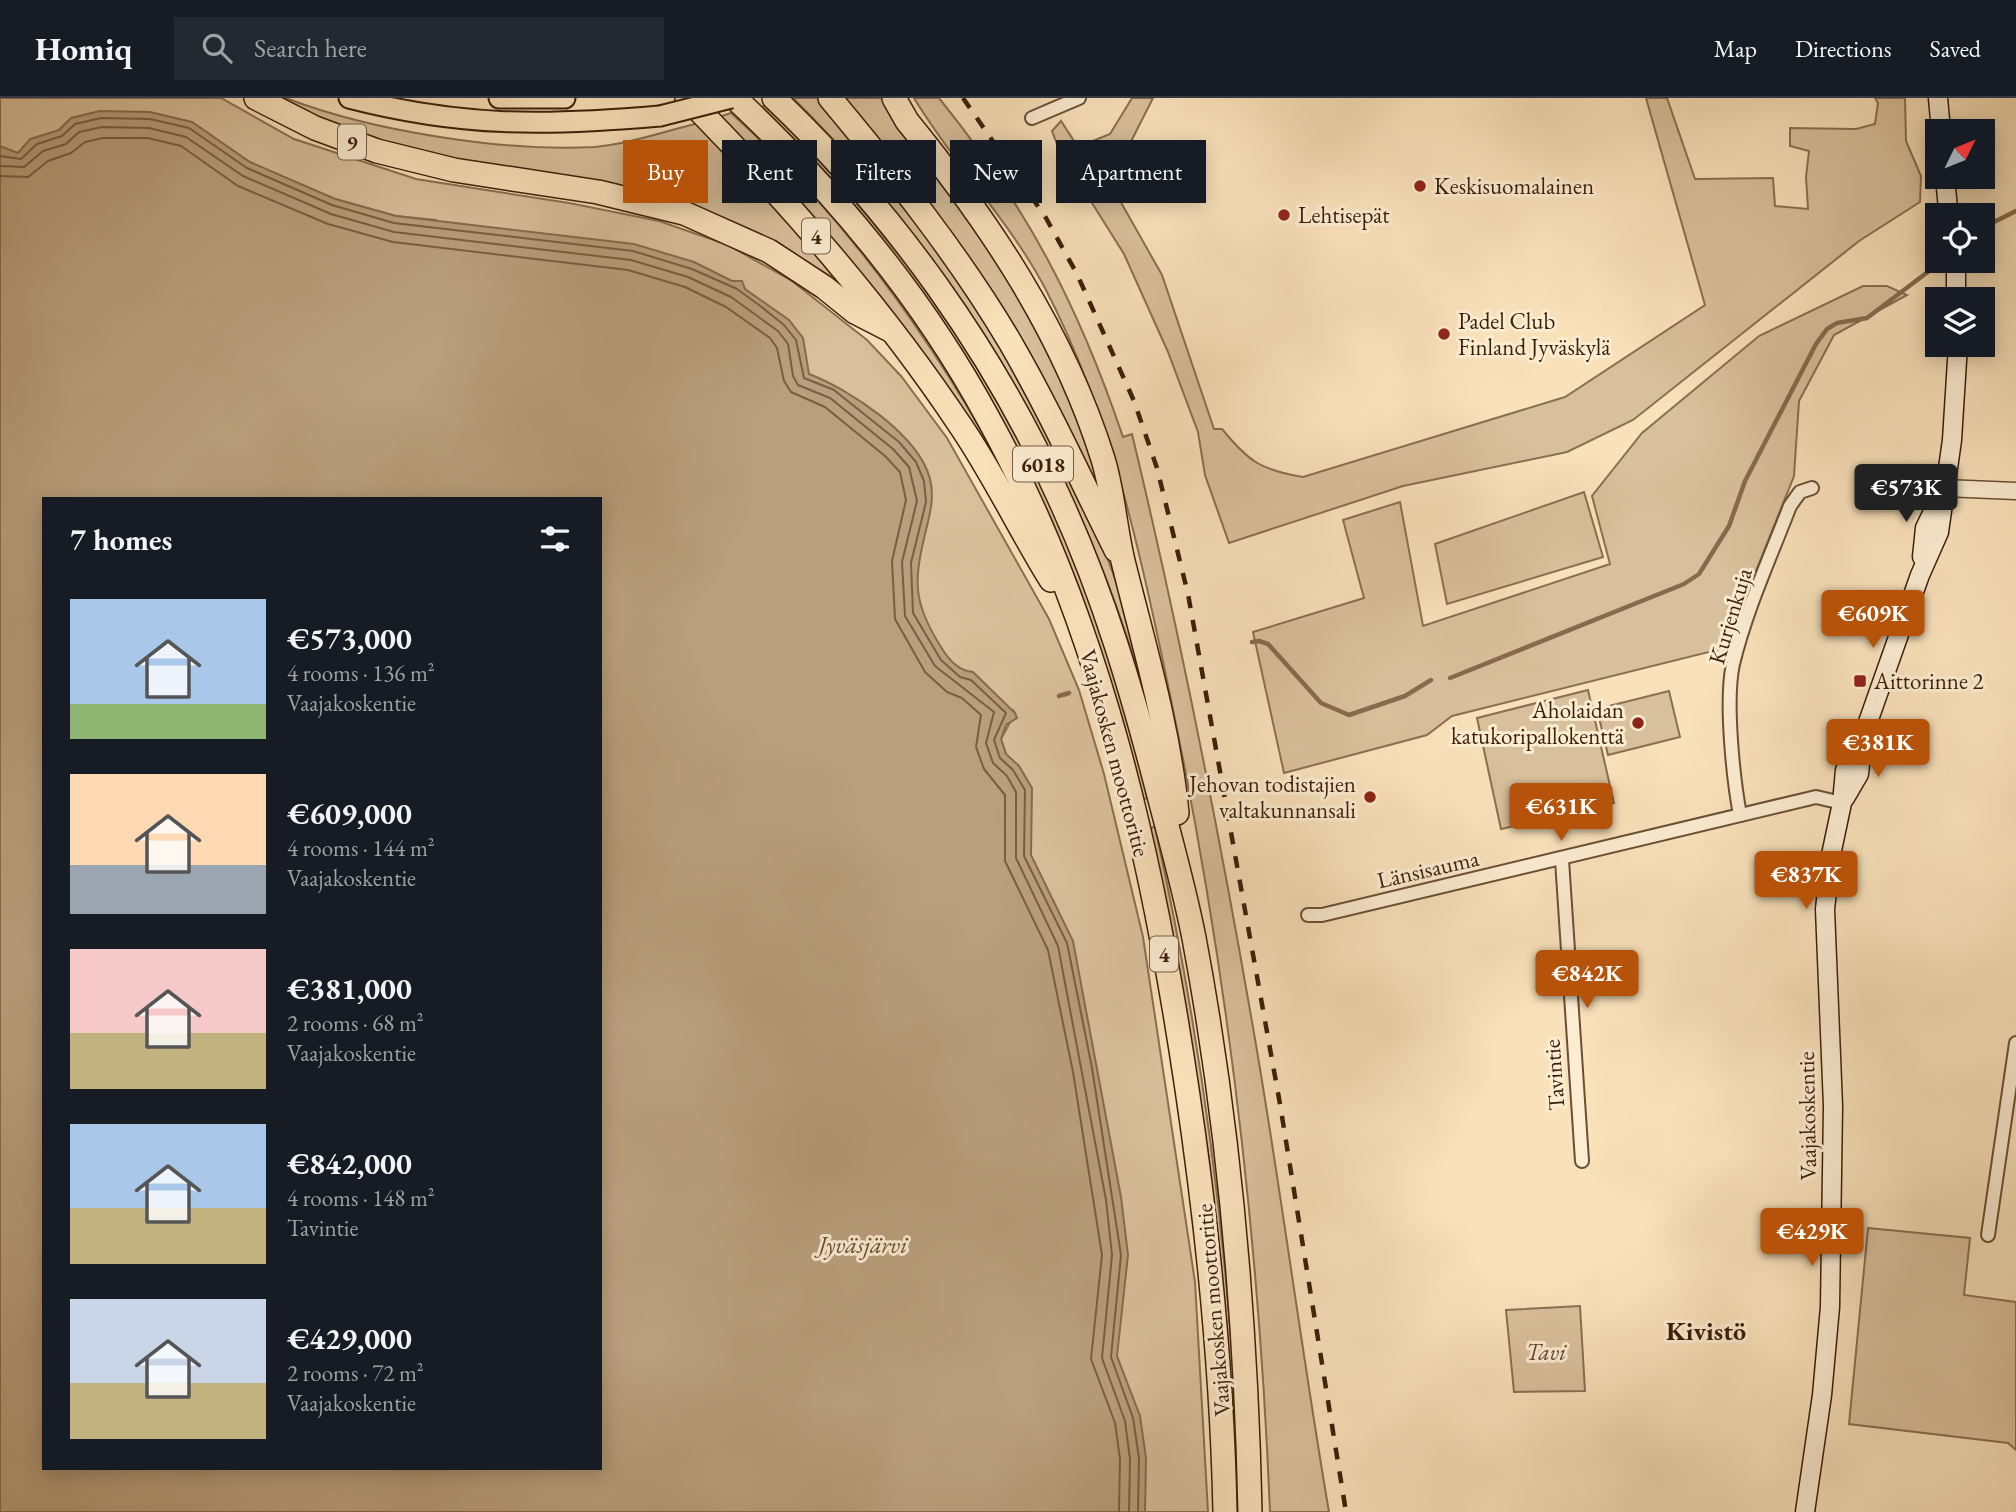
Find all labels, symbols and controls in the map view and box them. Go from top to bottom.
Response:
search box [174,17,664,80]
text: Homiq [35,27,132,70]
icon: search [198,29,236,67]
text: Search here [254,31,367,65]
text: Map [1714,33,1757,64]
text: Directions [1795,33,1892,64]
text: Saved [1930,33,1981,64]
north arrow [1925,119,1995,189]
map controls [1925,119,1995,357]
road number: 9 [338,124,366,159]
chip: Buy [623,140,708,203]
chip: Rent [722,140,817,203]
chip: Filters [831,140,936,203]
chip: New [950,140,1042,203]
chip: Apartment [1056,140,1206,203]
place label: Keskisuomalainen [1434,171,1594,201]
marker: Keskisuomalainen [1412,178,1428,194]
place label: Lehtisepät [1298,200,1390,230]
button: locate [1925,203,1995,273]
marker: Lehtisepät [1276,207,1292,223]
road number: 4 [802,218,830,254]
button: layers [1925,287,1995,357]
place label: Padel Club Finland Jyväskylä [1458,306,1611,362]
marker: Padel Club Finland Jyväskylä [1436,326,1452,342]
road number: 6018 [1013,446,1073,482]
pin: €573K [1857,464,1955,524]
text: €573K [1870,472,1942,502]
text: 7 homes [70,520,172,559]
icon: filters [536,520,574,558]
street label: Kurjenkuja [1701,563,1759,668]
pin: €609K [1824,590,1922,650]
text: €609K [1837,598,1909,628]
text: €573,000 [287,619,412,658]
icon: home [126,627,210,711]
street label: Vaajakosken moottoritie [1073,646,1157,860]
text: 4 rooms · 136 m² [287,658,435,688]
place label: Aittorinne 2 [1873,666,1984,696]
marker: Aittorinne 2 [1852,673,1868,689]
text: Vaajakoskentie [287,688,416,718]
place label: Aholaidan katukoripallokenttä [1451,695,1625,751]
marker: Aholaidan katukoripallokenttä [1630,715,1646,731]
pin: €381K [1829,720,1927,779]
text: €381K [1842,727,1914,757]
place label: Jehovan todistajien valtakunnansali [1187,769,1356,825]
pin: €631K [1512,784,1610,843]
marker: Jehovan todistajien valtakunnansali [1362,789,1378,805]
text: €631K [1525,791,1597,821]
text: €609,000 [287,794,412,833]
icon: home [126,802,210,886]
text: 4 rooms · 144 m² [287,833,435,863]
street label: Länsisauma [1374,843,1483,895]
pin: €837K [1757,852,1855,911]
text: €837K [1770,859,1842,889]
text: Vaajakoskentie [287,863,416,893]
road number: 4 [1150,936,1178,972]
pin: €842K [1538,950,1636,1010]
text: €842K [1551,958,1623,988]
text: €381,000 [287,969,412,1008]
icon: home [126,977,210,1061]
text: 2 rooms · 68 m² [287,1008,424,1038]
text: Vaajakoskentie [287,1038,416,1068]
street label: Tavintie [1537,1038,1571,1112]
street label: Vaajakoskentie [1791,1051,1823,1181]
text: €842,000 [287,1144,412,1183]
icon: home [126,1152,210,1236]
text: 4 rooms · 148 m² [287,1183,435,1213]
street label: Vaajakosken moottoritie [1189,1202,1237,1418]
pin: €429K [1763,1208,1861,1268]
text: Tavintie [287,1213,358,1243]
text: €429K [1776,1216,1848,1246]
water label: Jyväsjärvi [814,1229,908,1260]
district label: Kivistö [1666,1314,1746,1348]
text: €429,000 [287,1319,412,1358]
icon: home [126,1327,210,1411]
park label: Tavi [1526,1337,1567,1367]
text: 2 rooms · 72 m² [287,1358,424,1388]
text: Vaajakoskentie [287,1388,416,1418]

